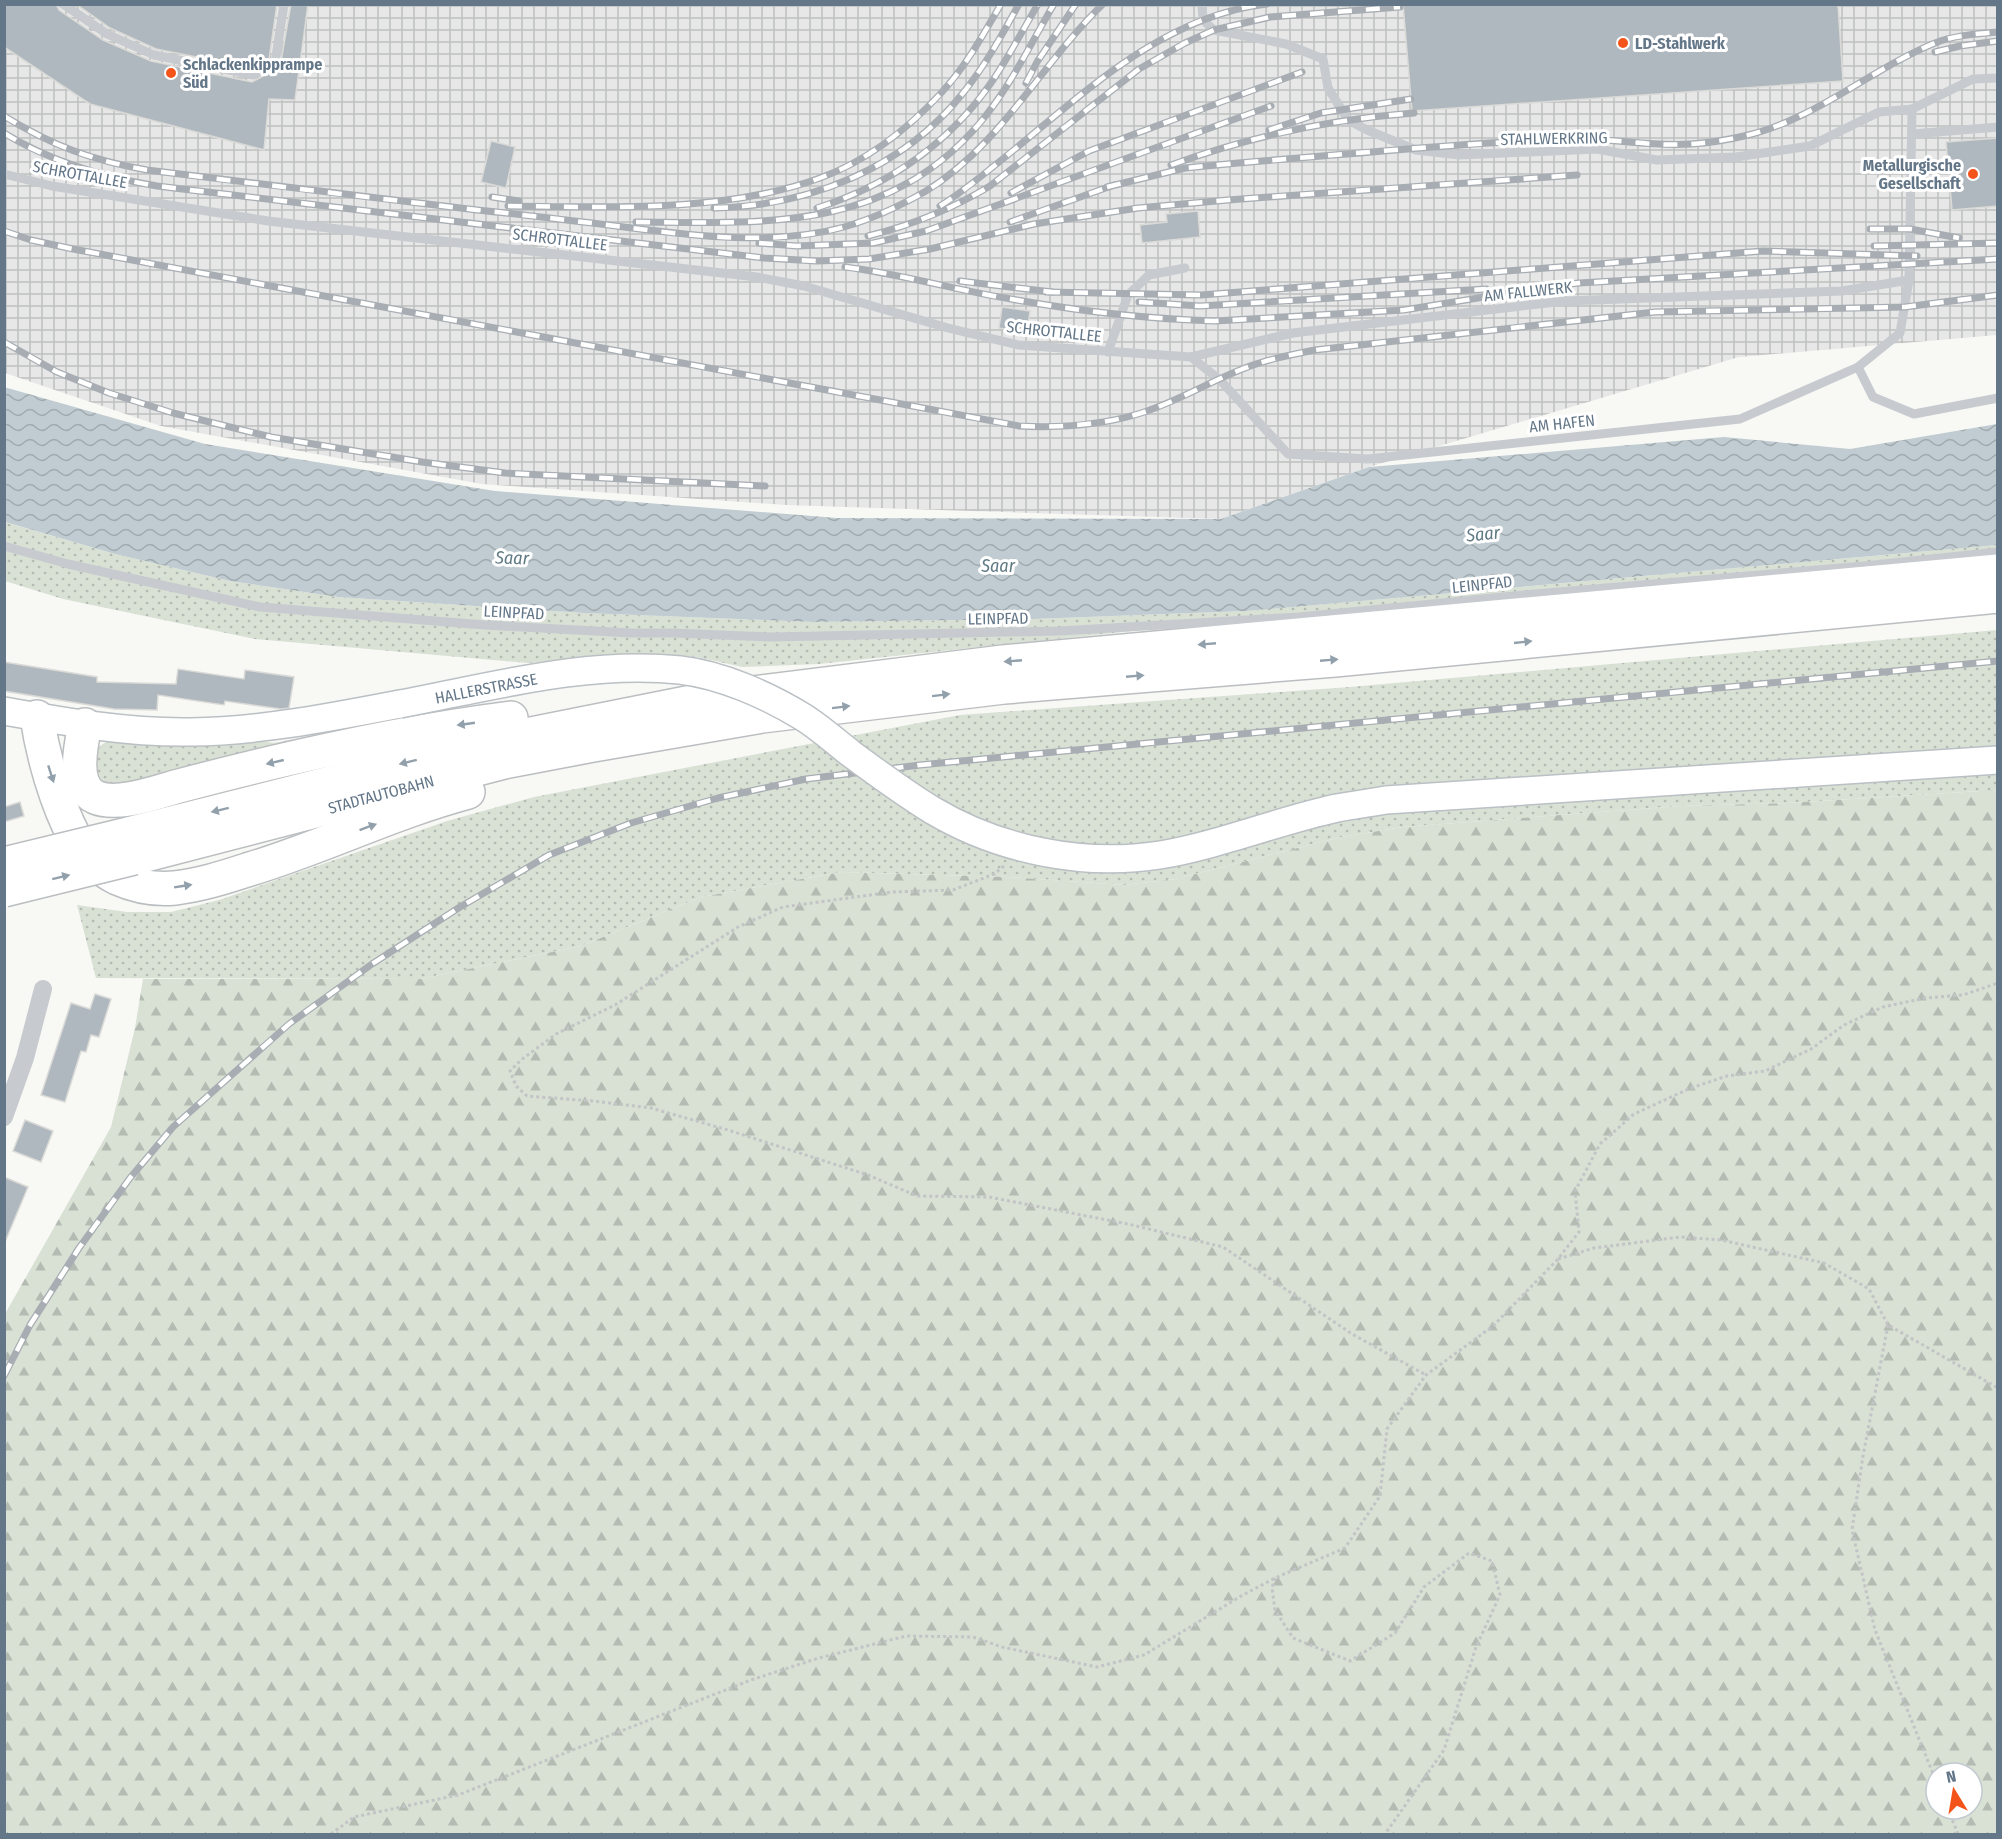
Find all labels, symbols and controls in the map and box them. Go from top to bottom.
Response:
place label: LD-Stahlwerk [1635,34,1726,53]
marker: LD-Stahlwerk [1616,36,1630,50]
place label: Schlackenkipprampe Süd [183,55,322,92]
marker: Schlackenkipprampe Süd [164,66,178,80]
street label: STAHLWERKRING [1500,128,1608,149]
place label: Metallurgische Gesellschaft [1863,156,1961,193]
street label: SCHROTTALLEE [31,157,129,192]
marker: Metallurgische Gesellschaft [1966,167,1980,181]
street label: SCHROTTALLEE [511,224,608,255]
street label: AM FALLWERK [1483,277,1574,306]
street label: SCHROTTALLEE [1005,317,1102,346]
street label: AM HAFEN [1528,411,1596,436]
water label: Saar [1464,522,1502,547]
water label: Saar [494,546,530,570]
water label: Saar [980,555,1016,577]
street label: LEINPFAD [1451,572,1513,597]
street label: LEINPFAD [483,601,545,624]
street label: LEINPFAD [967,608,1029,629]
one-way arrow [1514,637,1533,647]
one-way arrow [1198,639,1217,649]
one-way arrow [1320,655,1339,665]
one-way arrow [1004,657,1023,666]
street label: HALLERSTRASSE [433,669,539,708]
one-way arrow [1125,672,1144,681]
one-way arrow [931,690,950,700]
one-way arrow [831,702,850,711]
one-way arrow [457,719,476,728]
one-way arrow [399,757,418,767]
one-way arrow [265,758,284,767]
one-way arrow [46,765,56,783]
street label: STADTAUTOBAHN [326,771,436,818]
one-way arrow [210,806,229,816]
one-way arrow [359,821,377,831]
one-way arrow [52,871,71,881]
one-way arrow [174,882,193,891]
north arrow [1924,1761,1984,1821]
text: N [1945,1767,1958,1787]

